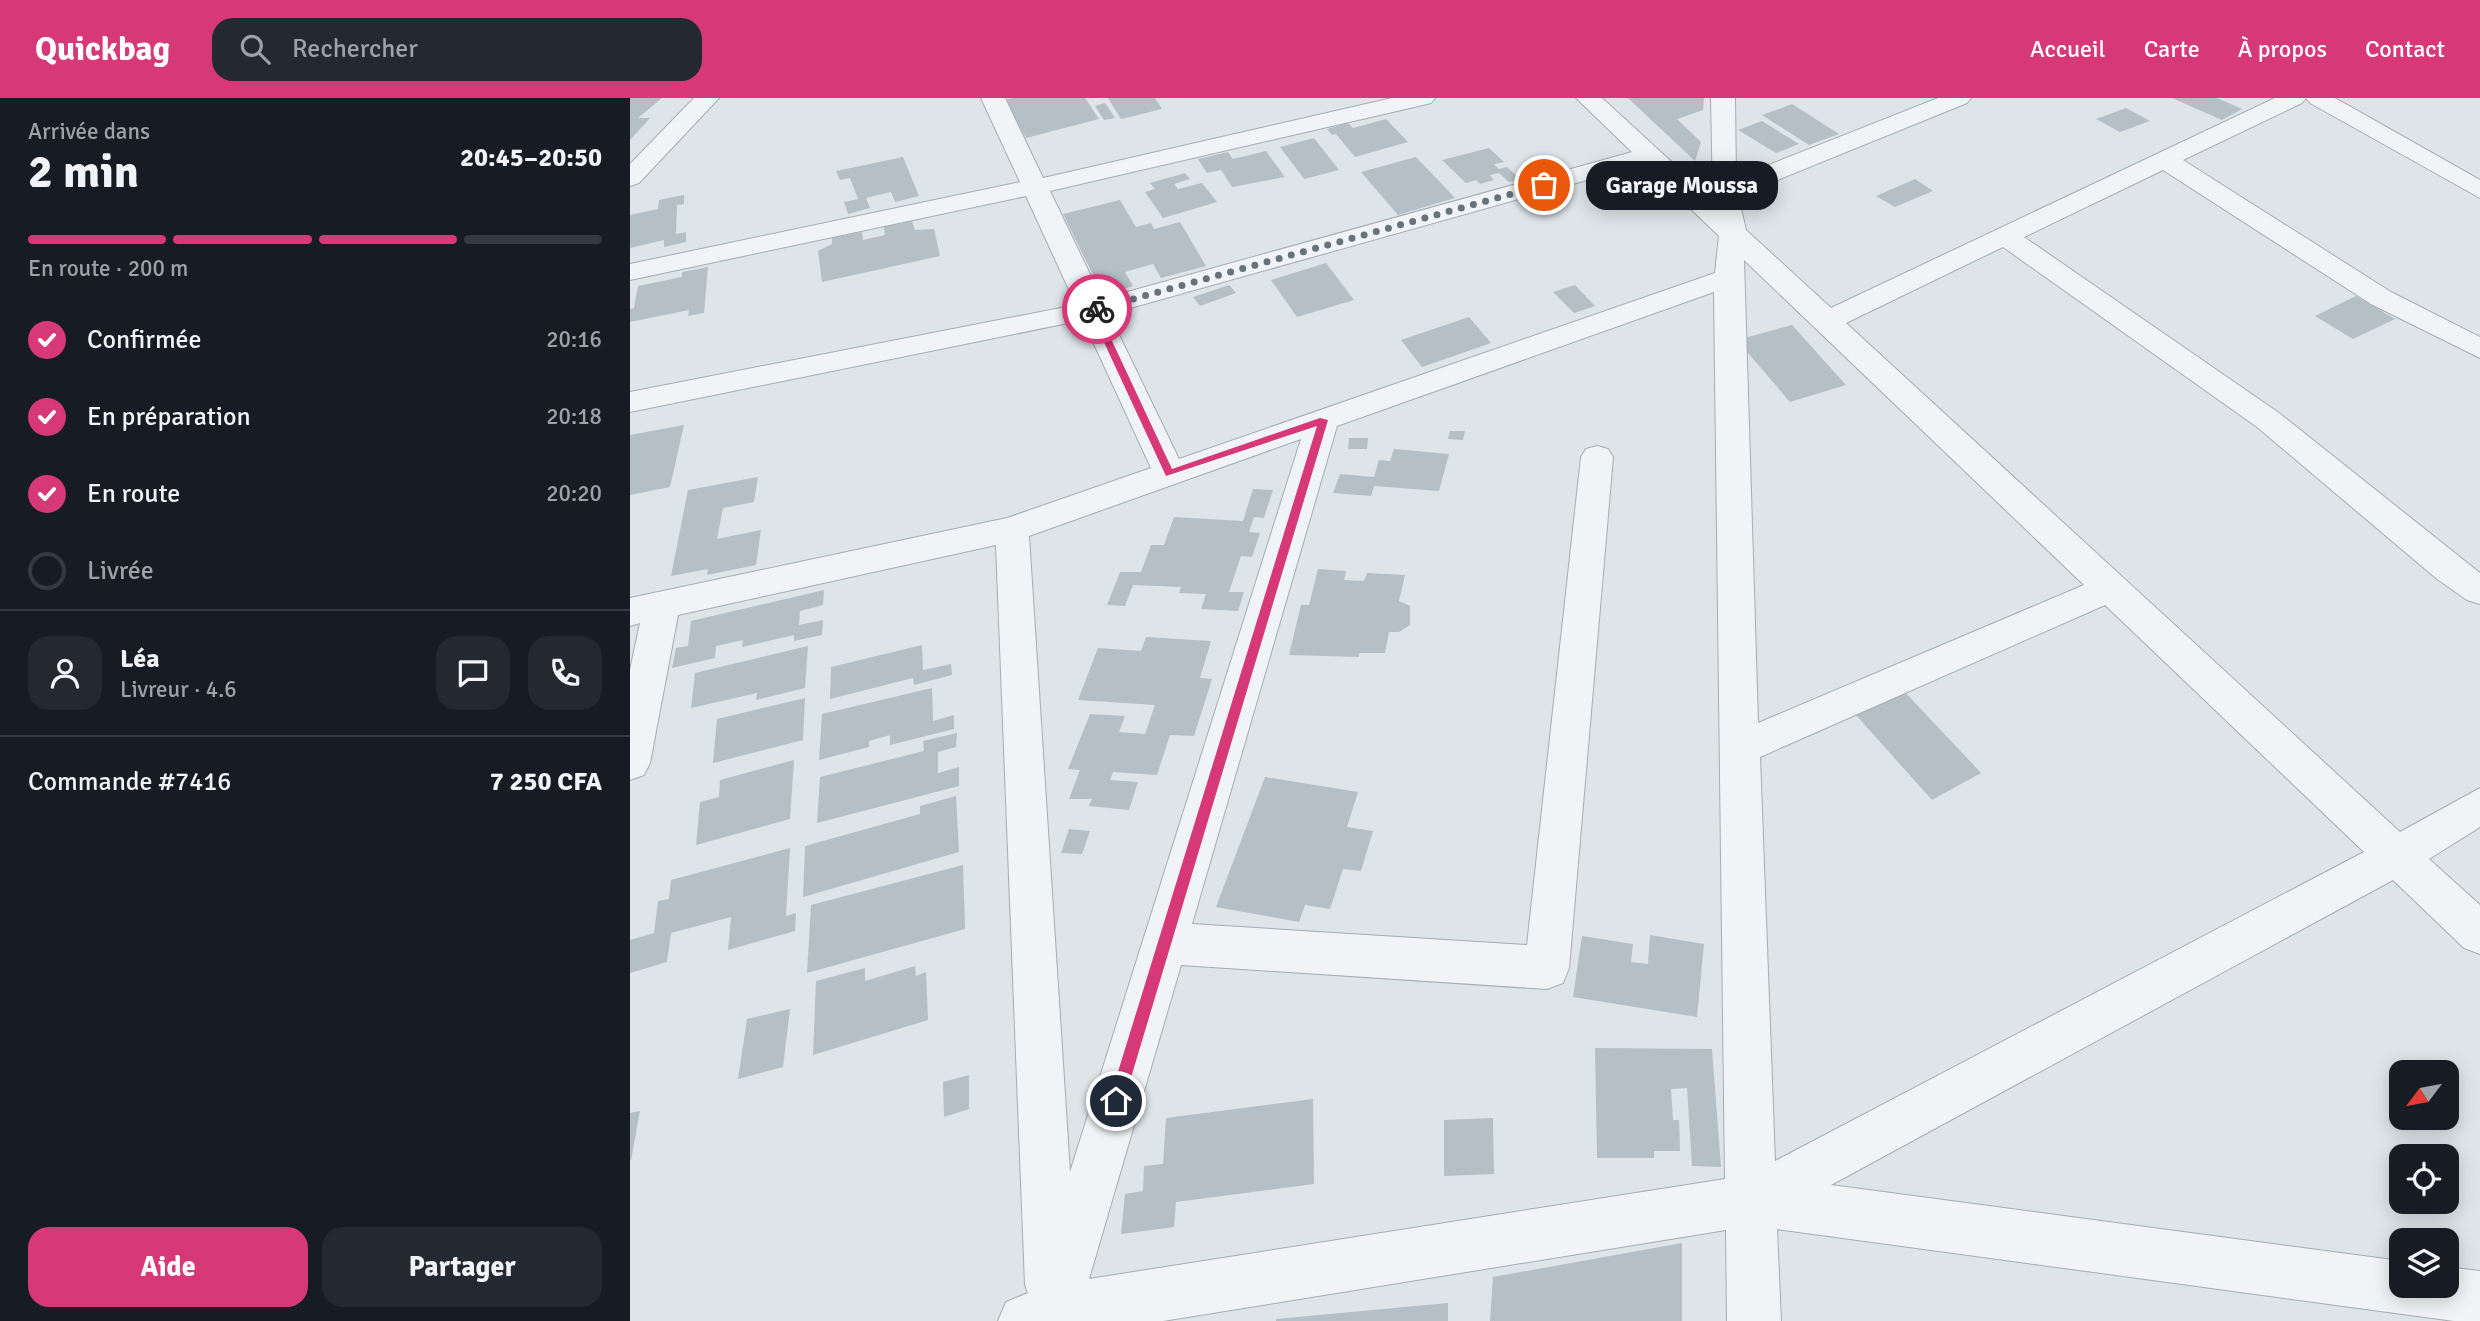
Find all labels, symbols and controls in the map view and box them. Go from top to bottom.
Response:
search box [212,18,702,81]
text: Quickbag [35,29,170,70]
icon: search [236,30,274,68]
text: Rechercher [292,33,418,65]
text: Accueil [2030,34,2106,64]
text: Carte [2144,34,2200,64]
text: À propos [2238,34,2327,64]
text: Contact [2365,34,2445,64]
text: Arrivée dans [28,117,150,146]
text: 20:45–20:50 [460,142,602,174]
text: 2 min [28,144,139,200]
pin [1514,155,1574,215]
callout: Garage Moussa [1586,160,1778,210]
icon: bag [1525,166,1563,204]
text: Garage Moussa [1606,171,1758,200]
text: En route · 200 m [28,254,188,283]
courier [1062,274,1132,344]
icon: bike [1078,290,1116,328]
icon: check [28,321,66,359]
text: Confirmée [87,324,202,356]
text: 20:16 [546,325,602,354]
icon: check [28,398,66,436]
text: En préparation [87,401,251,433]
text: 20:18 [546,402,602,431]
icon: check [28,475,66,513]
text: En route [87,478,180,510]
text: 20:20 [546,479,602,508]
text: Livrée [87,555,154,587]
button: person [28,636,102,710]
button: chat [436,636,510,710]
button: phone [528,636,602,710]
text: Léa [120,643,160,675]
text: Livreur · 4.6 [120,675,237,704]
text: Commande #7416 [28,766,231,798]
text: 7 250 CFA [490,766,602,798]
north arrow [2389,1060,2459,1130]
map controls [2389,1060,2459,1298]
pin [1086,1071,1146,1131]
icon: home [1097,1082,1135,1120]
button: locate [2389,1144,2459,1214]
button: Aide [28,1227,308,1307]
button: Partager [322,1227,602,1307]
button: layers [2389,1228,2459,1298]

